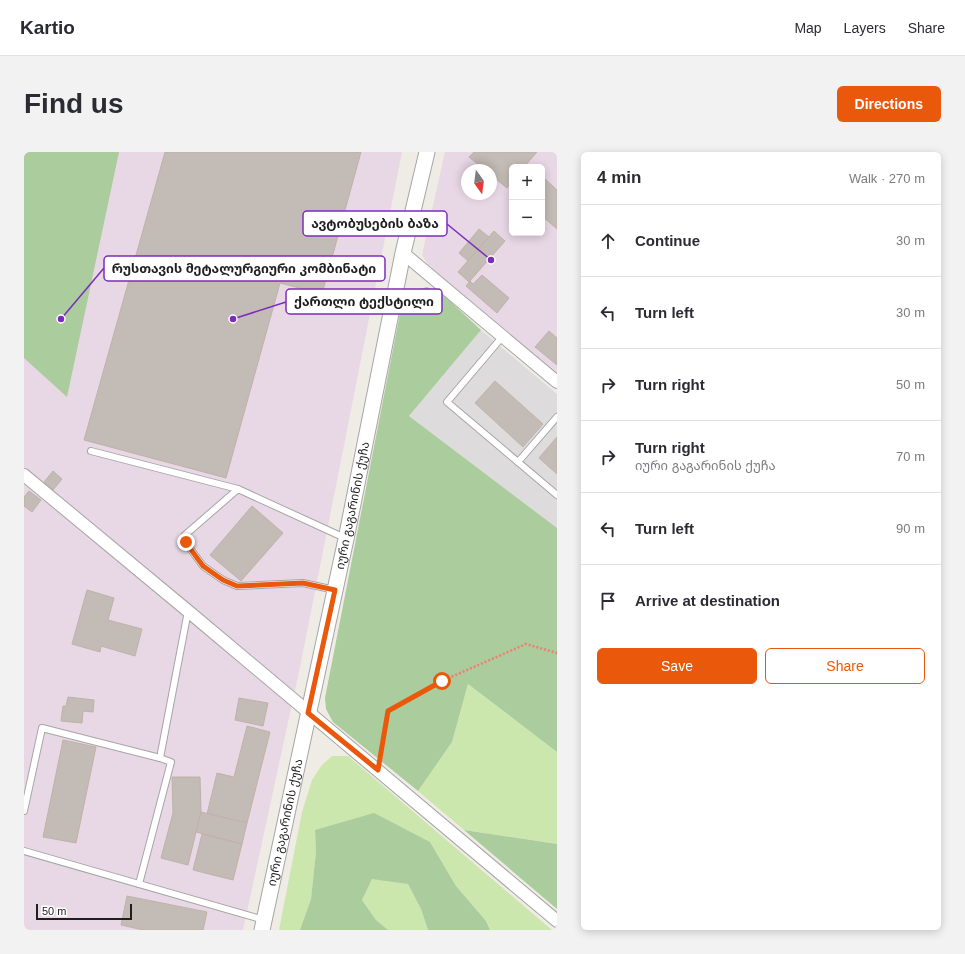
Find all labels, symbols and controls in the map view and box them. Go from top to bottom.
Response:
text: Kartio [20,17,75,38]
text: Map [794,20,822,36]
text: Layers [844,20,886,36]
text: Share [908,20,945,36]
button: Directions [837,86,941,122]
text: Find us [24,88,124,119]
north arrow [461,164,497,200]
map controls [509,164,545,236]
button: + [509,164,545,200]
text: 4 min [597,168,641,187]
text: Walk · 270 m [849,171,925,186]
button: − [509,200,545,236]
callout: ავტობუსების ბაზა [303,211,447,236]
text: ავტობუსების ბაზა [311,216,439,231]
icon: ahead [597,230,619,252]
text: Continue [635,232,700,249]
text: 30 m [896,233,925,248]
callout: რუსთავის მეტალურგიური კომბინატი [104,256,385,281]
text: რუსთავის მეტალურგიური კომბინატი [112,261,376,277]
callout: ქართლი ტექსტილი [286,289,442,314]
text: ქართლი ტექსტილი [294,294,434,310]
icon: left [597,302,619,324]
text: Turn left [635,304,694,321]
text: 30 m [896,305,925,320]
icon: right [597,374,619,396]
text: Turn right [635,376,705,393]
text: 50 m [896,377,925,392]
text: Turn right [635,439,705,456]
street label: იური გაგარინის ქუჩა [333,440,372,571]
icon: right [597,446,619,468]
text: 70 m [896,449,925,464]
text: იური გაგარინის ქუჩა [635,458,776,473]
icon: left [597,518,619,540]
text: Turn left [635,520,694,537]
text: 90 m [896,521,925,536]
route end [177,533,195,551]
icon: arrive [597,590,619,612]
text: Arrive at destination [635,592,780,609]
button: Save [597,648,757,684]
button: Share [765,648,925,684]
route start [433,672,451,690]
street label: იური გაგარინის ქუჩა [265,757,306,887]
scale bar [36,902,132,921]
text: 50 m [42,905,66,917]

